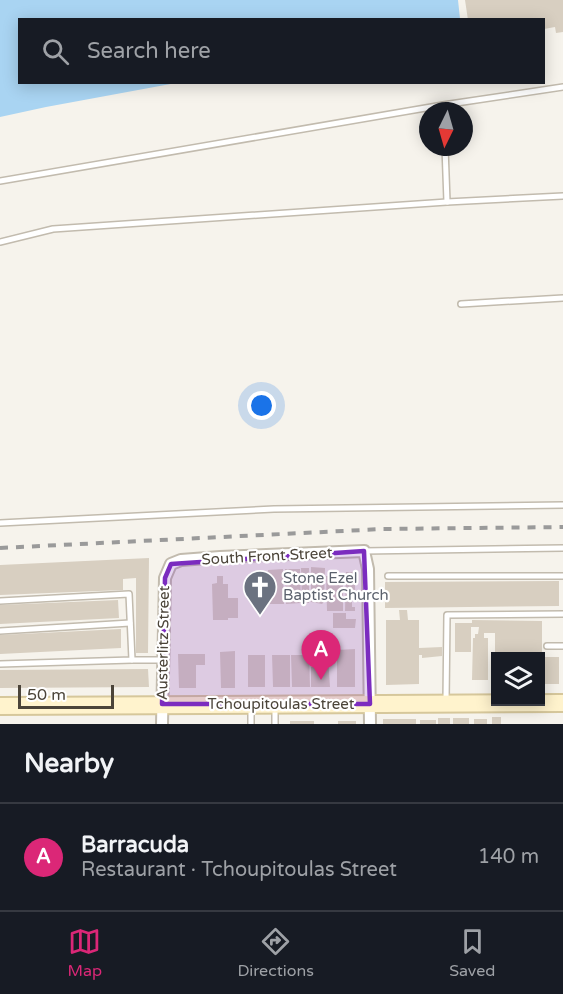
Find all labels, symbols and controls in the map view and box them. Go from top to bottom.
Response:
search box [18,18,545,84]
icon: search [39,35,72,68]
text: Search here [87,38,211,64]
north arrow [419,102,473,156]
your location [247,391,276,420]
street label: South Front Street [201,544,333,568]
church icon: Stone Ezel Baptist Church [242,569,278,616]
place label: Stone Ezel Baptist Church [283,569,389,604]
street label: Austerlitz Street [153,585,173,700]
pin: A [302,630,340,680]
map controls [491,652,545,706]
button: layers [491,652,545,706]
scale bar [18,682,114,710]
text: 50 m [27,685,66,705]
street label: Tchoupitoulas Street [208,695,355,713]
text: Nearby [24,748,114,779]
text: Barracuda [81,832,189,858]
text: A [36,845,51,869]
text: 140 m [478,845,539,869]
text: Restaurant · Tchoupitoulas Street [81,858,397,882]
tab: Map [68,925,102,981]
tab: Directions [237,925,314,981]
tab: Saved [449,925,495,981]

